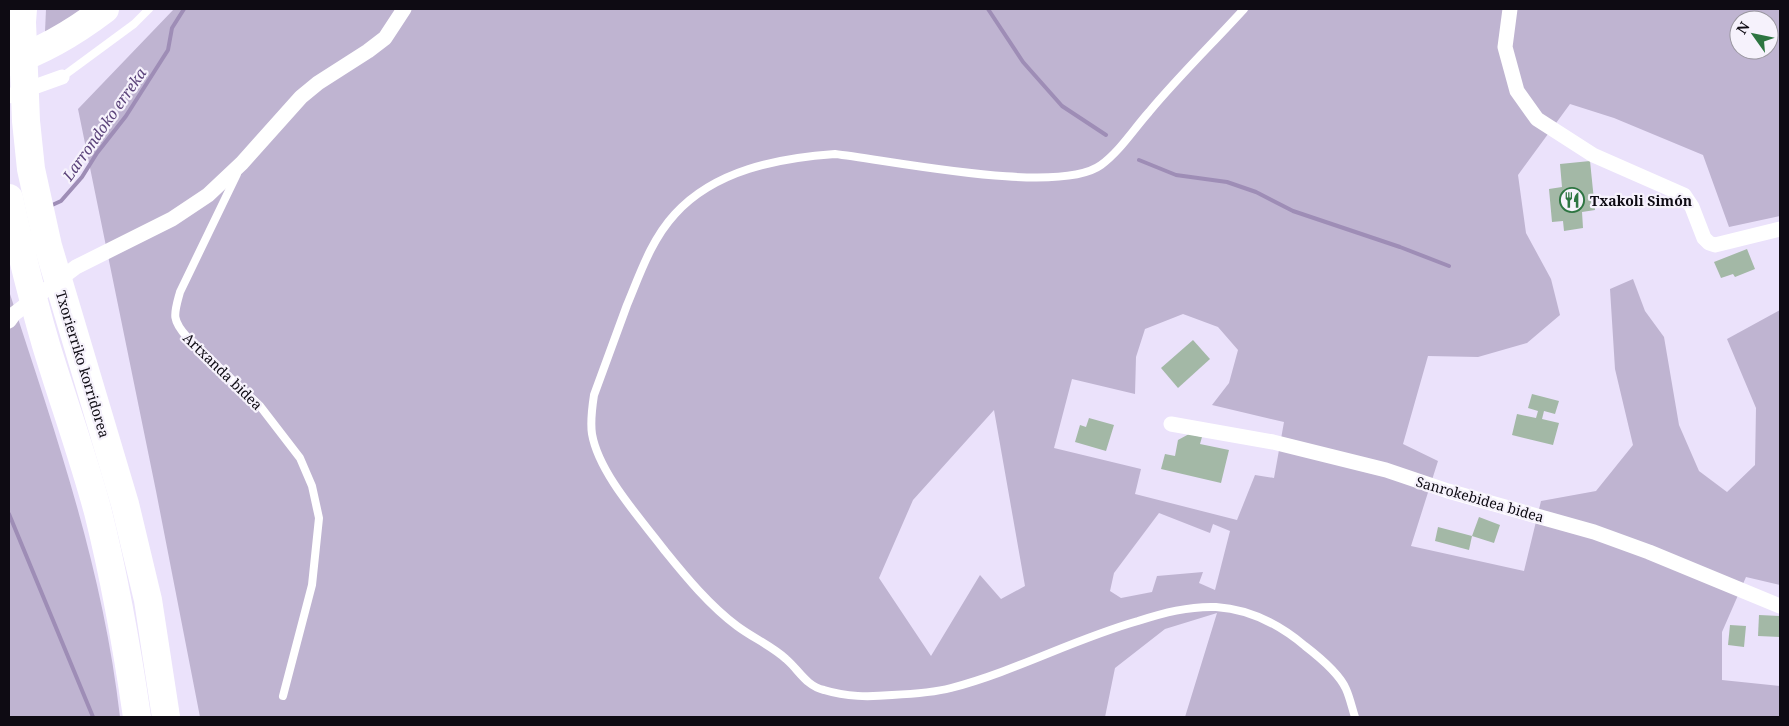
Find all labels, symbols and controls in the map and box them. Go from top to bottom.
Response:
north arrow [1729,10,1779,60]
text: N [1732,18,1754,37]
water label: Larrondoko erreka [57,63,151,185]
restaurant icon: Txakoli Simón [1559,187,1585,213]
place label: Txakoli Simón [1590,191,1692,210]
street label: Txorierriko korridorea [52,288,114,440]
street label: Artxanda bidea [179,328,267,414]
street label: Sanrokebidea bidea [1414,472,1546,526]

